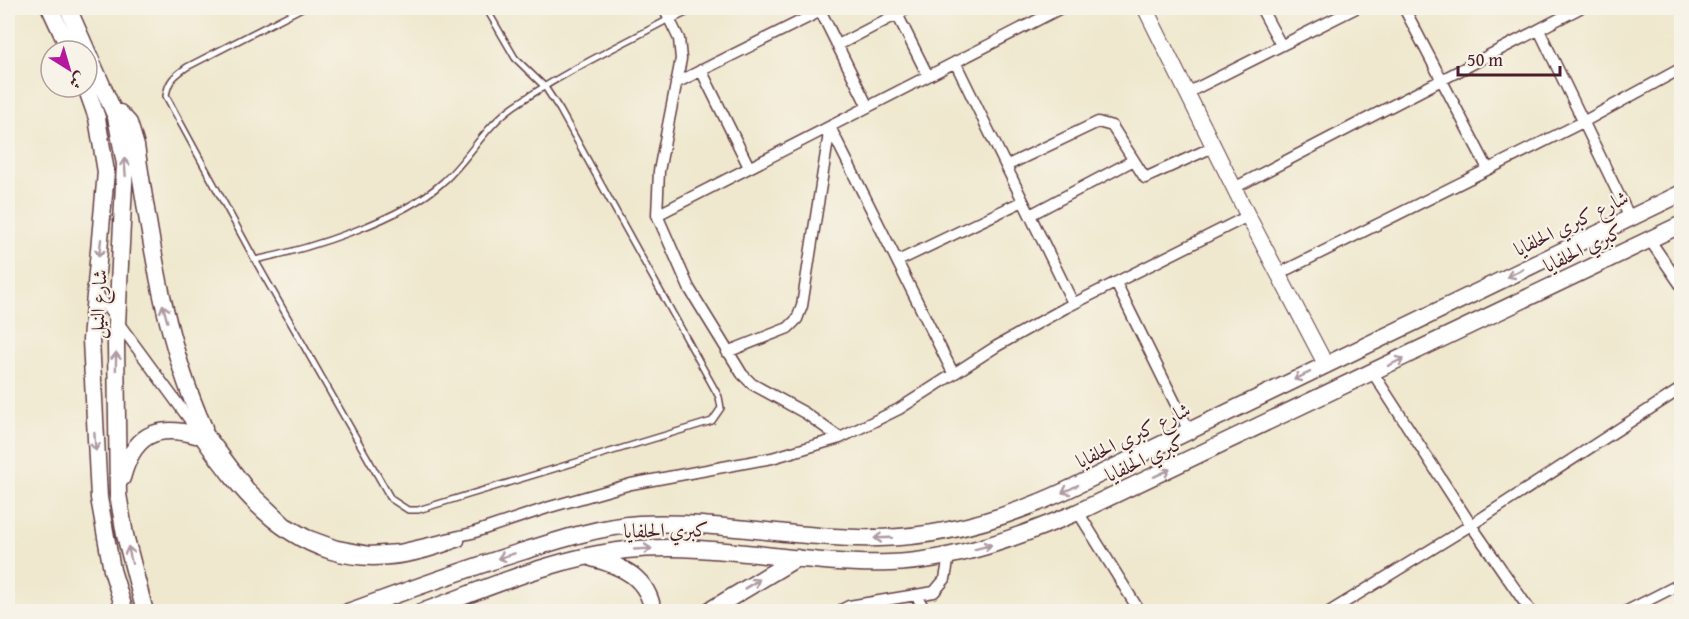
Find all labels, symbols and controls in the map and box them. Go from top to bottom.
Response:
north arrow [39,39,99,99]
scale bar [1458,39,1560,77]
text: 50 m [1467,46,1503,73]
text: ش [64,67,92,95]
one-way arrow [119,157,130,177]
street label: شارع كبري الحلفايا [1510,185,1632,261]
street label: كبري الحلفايا [1539,219,1627,277]
one-way arrow [94,237,105,257]
street label: شارع النيل [81,268,118,340]
one-way arrow [1507,268,1525,280]
one-way arrow [159,304,171,323]
one-way arrow [110,352,122,372]
one-way arrow [1386,356,1404,368]
one-way arrow [1293,371,1311,383]
street label: شارع كبري الحلفايا [1072,397,1194,473]
street label: كبري الحلفايا [1101,429,1189,487]
one-way arrow [90,432,101,451]
one-way arrow [1153,466,1171,478]
one-way arrow [1061,483,1079,495]
street label: كبري الحلفايا [623,514,709,547]
one-way arrow [873,532,893,543]
one-way arrow [973,541,992,552]
one-way arrow [633,544,653,555]
one-way arrow [123,546,135,565]
one-way arrow [497,552,516,563]
one-way arrow [743,578,760,590]

